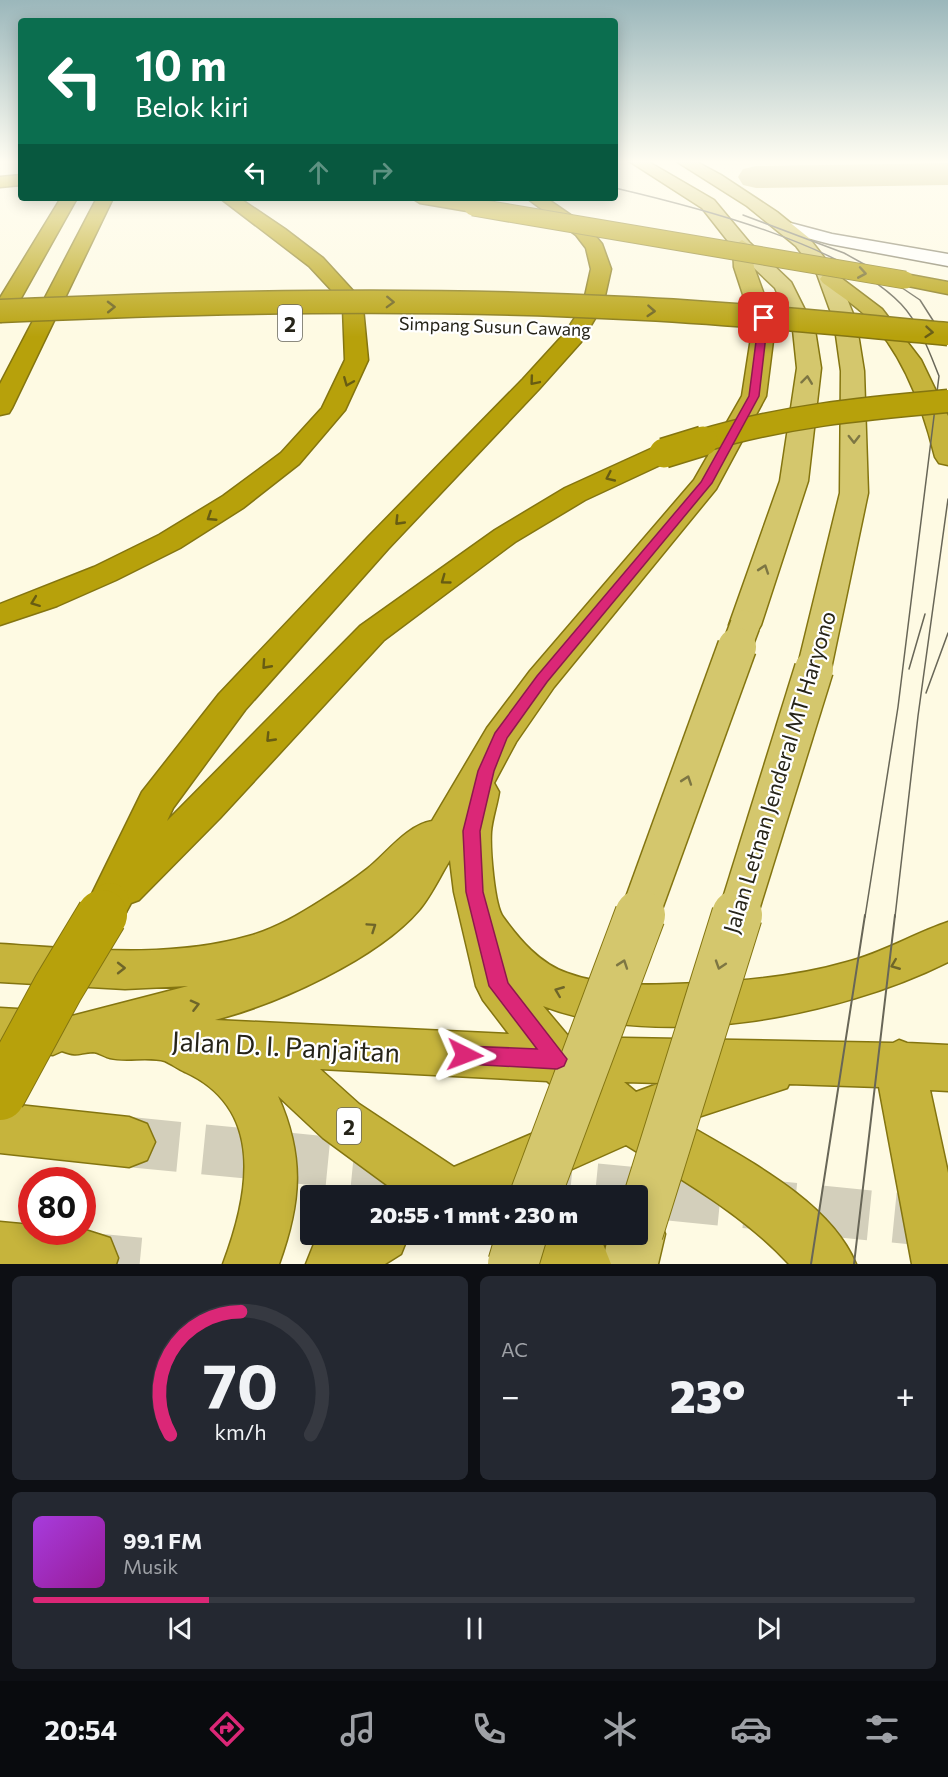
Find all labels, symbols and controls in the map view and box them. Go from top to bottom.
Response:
text: 10 m [135,38,227,90]
icon: left [36,42,114,120]
text: Belok kiri [135,90,249,123]
icon: left [239,156,272,189]
icon: ahead [302,156,335,189]
icon: right [365,156,398,189]
one-way arrow [858,266,867,278]
pin [738,292,789,343]
one-way arrow [386,296,395,309]
one-way arrow [107,300,116,313]
icon: arrive [747,301,780,334]
one-way arrow [646,304,655,317]
road number: 2 [278,305,302,341]
street label: Simpang Susun Cawang [399,312,592,340]
one-way arrow [924,325,933,338]
one-way arrow [530,374,541,385]
one-way arrow [343,376,355,387]
one-way arrow [801,376,813,385]
one-way arrow [848,435,860,444]
one-way arrow [606,470,617,482]
one-way arrow [206,510,217,521]
one-way arrow [395,514,406,525]
one-way arrow [756,564,769,575]
one-way arrow [441,573,452,584]
one-way arrow [31,595,42,607]
street label: Jalan Letnan Jenderal MT Haryono [717,607,841,937]
one-way arrow [262,658,273,668]
one-way arrow [266,730,277,741]
one-way arrow [679,775,692,786]
one-way arrow [365,923,376,934]
one-way arrow [890,958,901,970]
one-way arrow [615,959,628,970]
one-way arrow [715,959,728,970]
one-way arrow [117,962,126,974]
one-way arrow [554,986,565,998]
one-way arrow [189,1000,199,1013]
position arrow [433,1023,497,1087]
street label: Jalan D. I. Panjaitan [171,1024,401,1068]
road number: 2 [337,1108,361,1144]
speed limit sign: 80 [18,1167,96,1245]
text: 20:55 · 1 mnt · 230 m [370,1201,578,1228]
text: AC [501,1337,528,1361]
text: 70 [202,1346,278,1422]
text: 23° [670,1367,746,1422]
text: − [501,1374,520,1415]
text: + [896,1374,915,1415]
text: km/h [214,1418,266,1444]
text: 99.1 FM [123,1527,202,1554]
text: Musik [123,1554,178,1578]
icon: previous [164,1612,197,1645]
icon: pause [458,1612,491,1645]
icon: next [752,1612,785,1645]
icon: directions [206,1708,248,1750]
icon: music [337,1708,379,1750]
icon: phone [468,1708,510,1750]
icon: climate [599,1708,641,1750]
icon: car [730,1708,772,1750]
icon: filters [861,1708,903,1750]
text: 20:54 [45,1713,117,1746]

